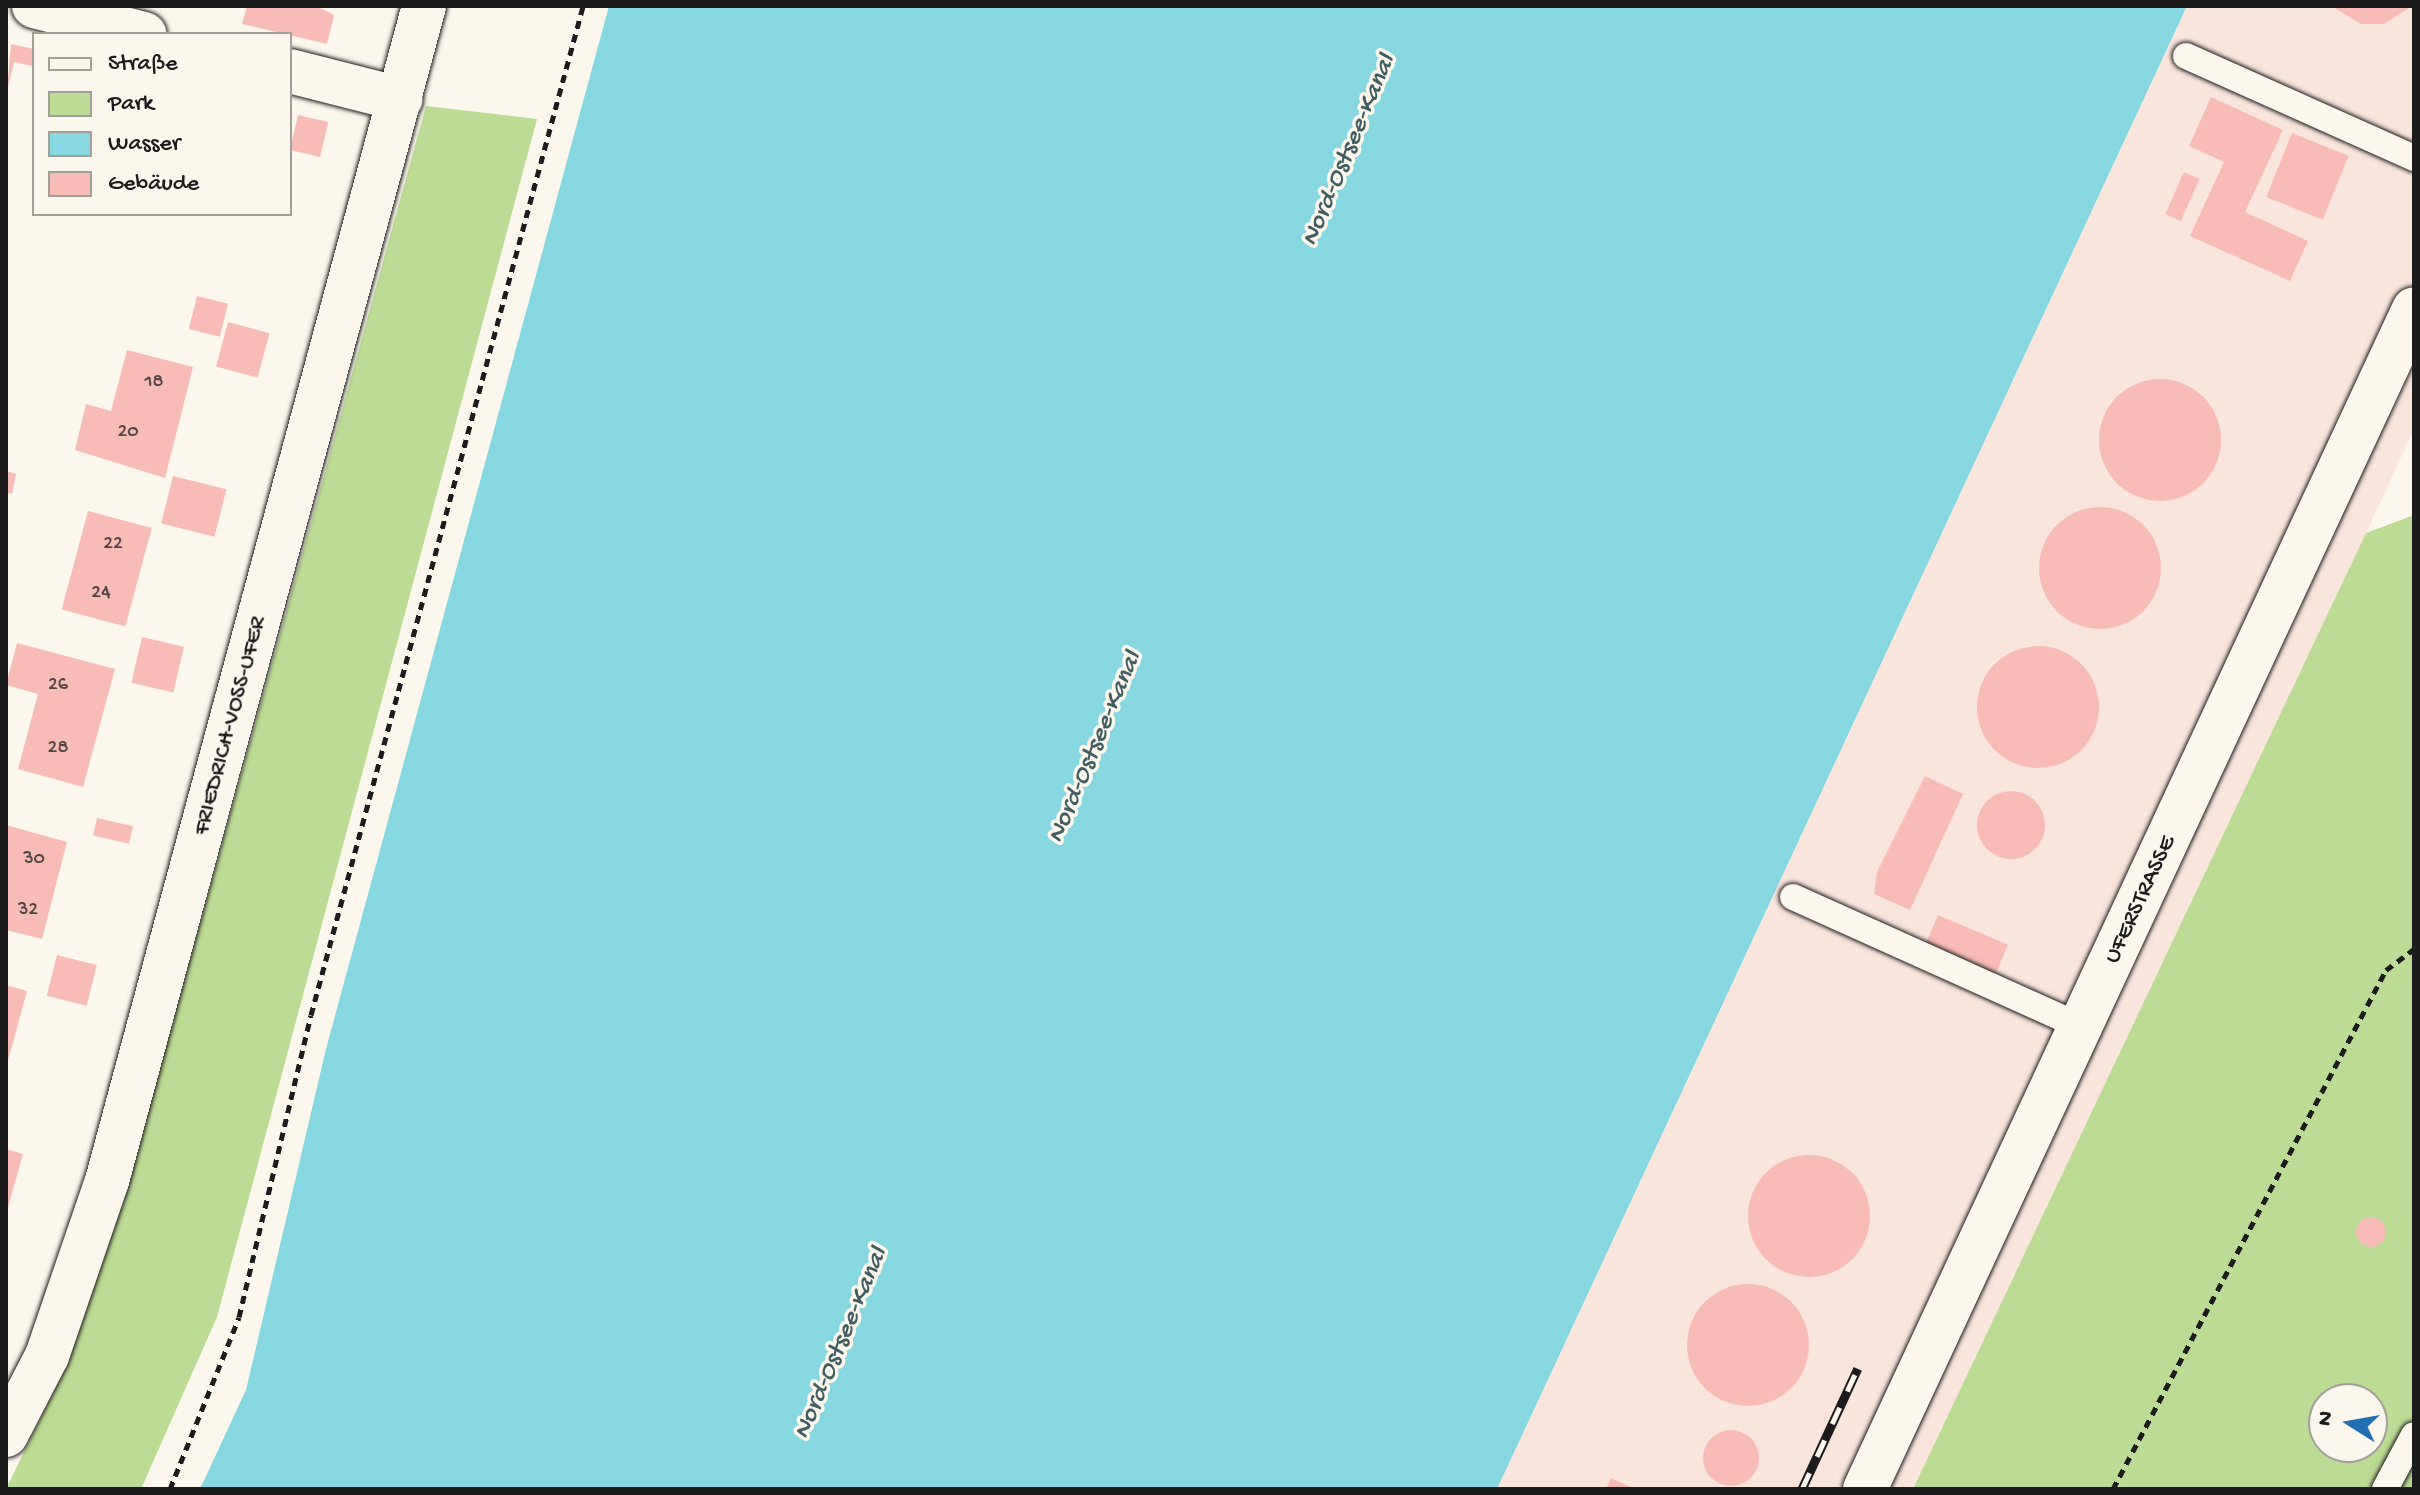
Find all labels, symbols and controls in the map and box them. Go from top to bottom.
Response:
legend [32,32,292,216]
text: Straße [108,50,178,79]
water label: Nord-Ostsee-Kanal [1296,51,1404,251]
text: Park [108,90,154,119]
text: Wasser [108,130,180,159]
text: Gebäude [108,170,199,199]
house number: 18 [144,370,164,394]
house number: 20 [117,420,139,444]
house number: 22 [103,532,123,556]
house number: 24 [91,581,111,605]
street label: FRIEDRICH-VOSS-UFER [188,614,274,838]
water label: Nord-Ostsee-Kanal [1042,648,1150,848]
house number: 26 [48,673,68,697]
house number: 28 [48,736,68,760]
street label: UFERSTRASSE [2099,831,2183,969]
house number: 30 [23,847,45,871]
house number: 32 [18,898,38,922]
water label: Nord-Ostsee-Kanal [788,1244,896,1444]
north arrow [2308,1383,2388,1463]
text: N [2312,1409,2341,1428]

